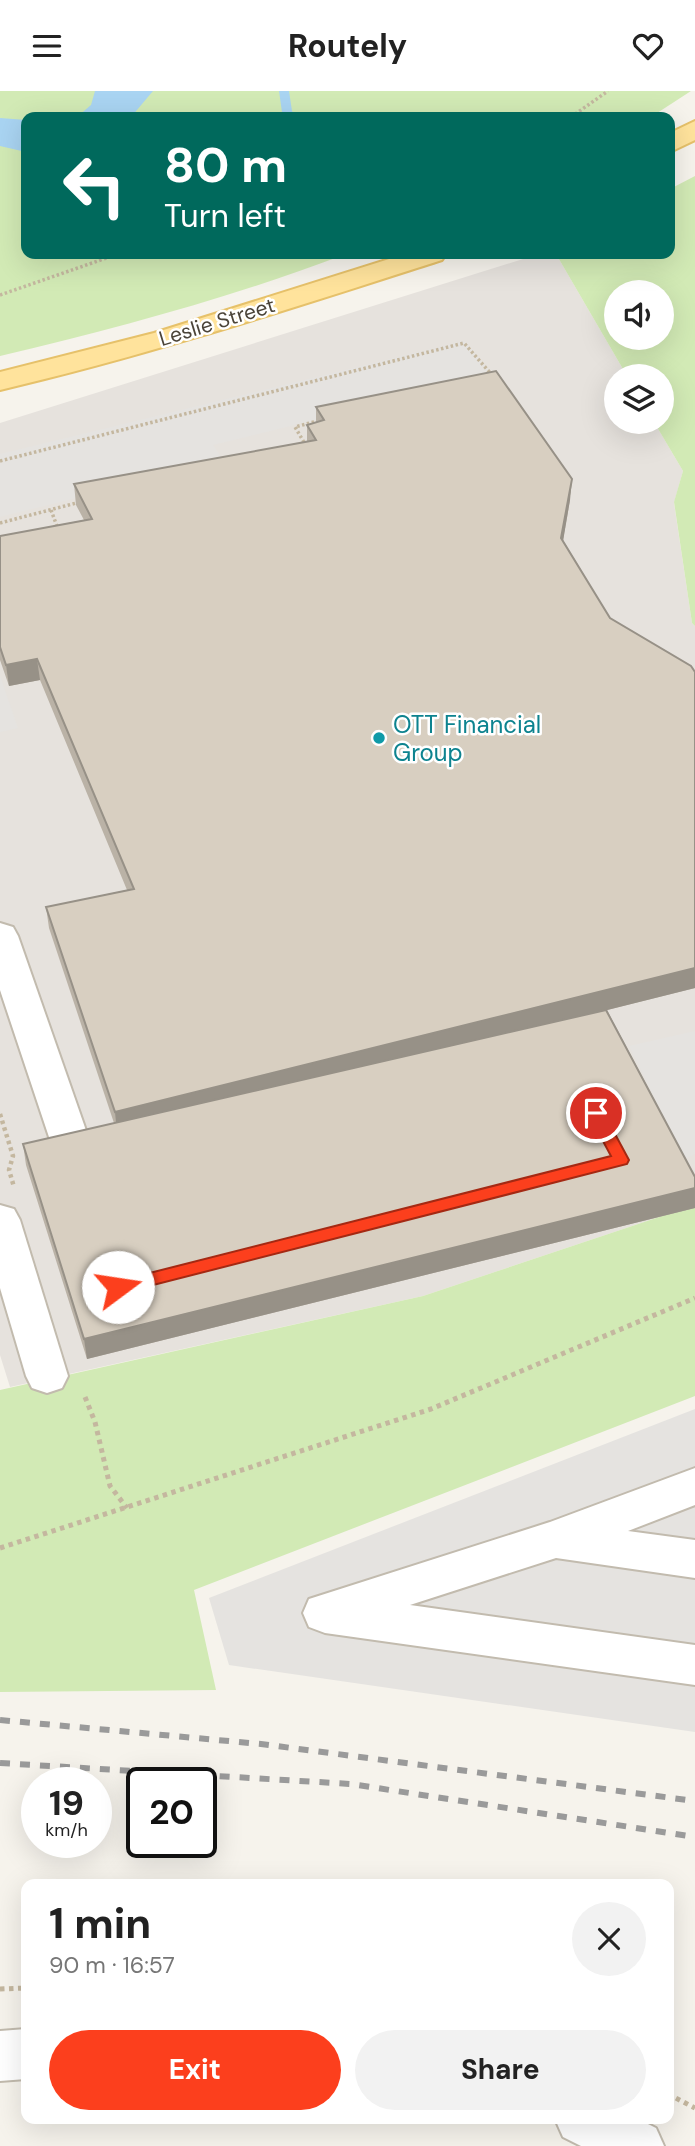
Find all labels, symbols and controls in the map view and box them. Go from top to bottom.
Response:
text: Routely [288,25,407,67]
icon: menu [28,27,66,65]
icon: heart [629,27,667,65]
text: 80 m [164,133,287,197]
icon: left [49,140,140,231]
text: Turn left [164,195,286,237]
map controls [604,280,674,434]
button: sound [604,280,674,350]
street label: Leslie Street [156,291,278,353]
button: layers [604,364,674,434]
place label: OTT Financial Group [393,709,541,768]
marker: OTT Financial Group [371,730,387,746]
pin [566,1083,626,1143]
icon: arrive [577,1094,615,1132]
position arrow [81,1250,155,1324]
speed limit sign: 20 [126,1767,217,1858]
text: 19 [49,1780,84,1826]
text: km/h [45,1818,88,1842]
text: 1 min [49,1896,151,1951]
button: close [572,1902,646,1976]
text: 90 m · 16:57 [49,1950,175,1980]
button: Exit [49,2030,341,2110]
button: Share [355,2030,646,2110]

